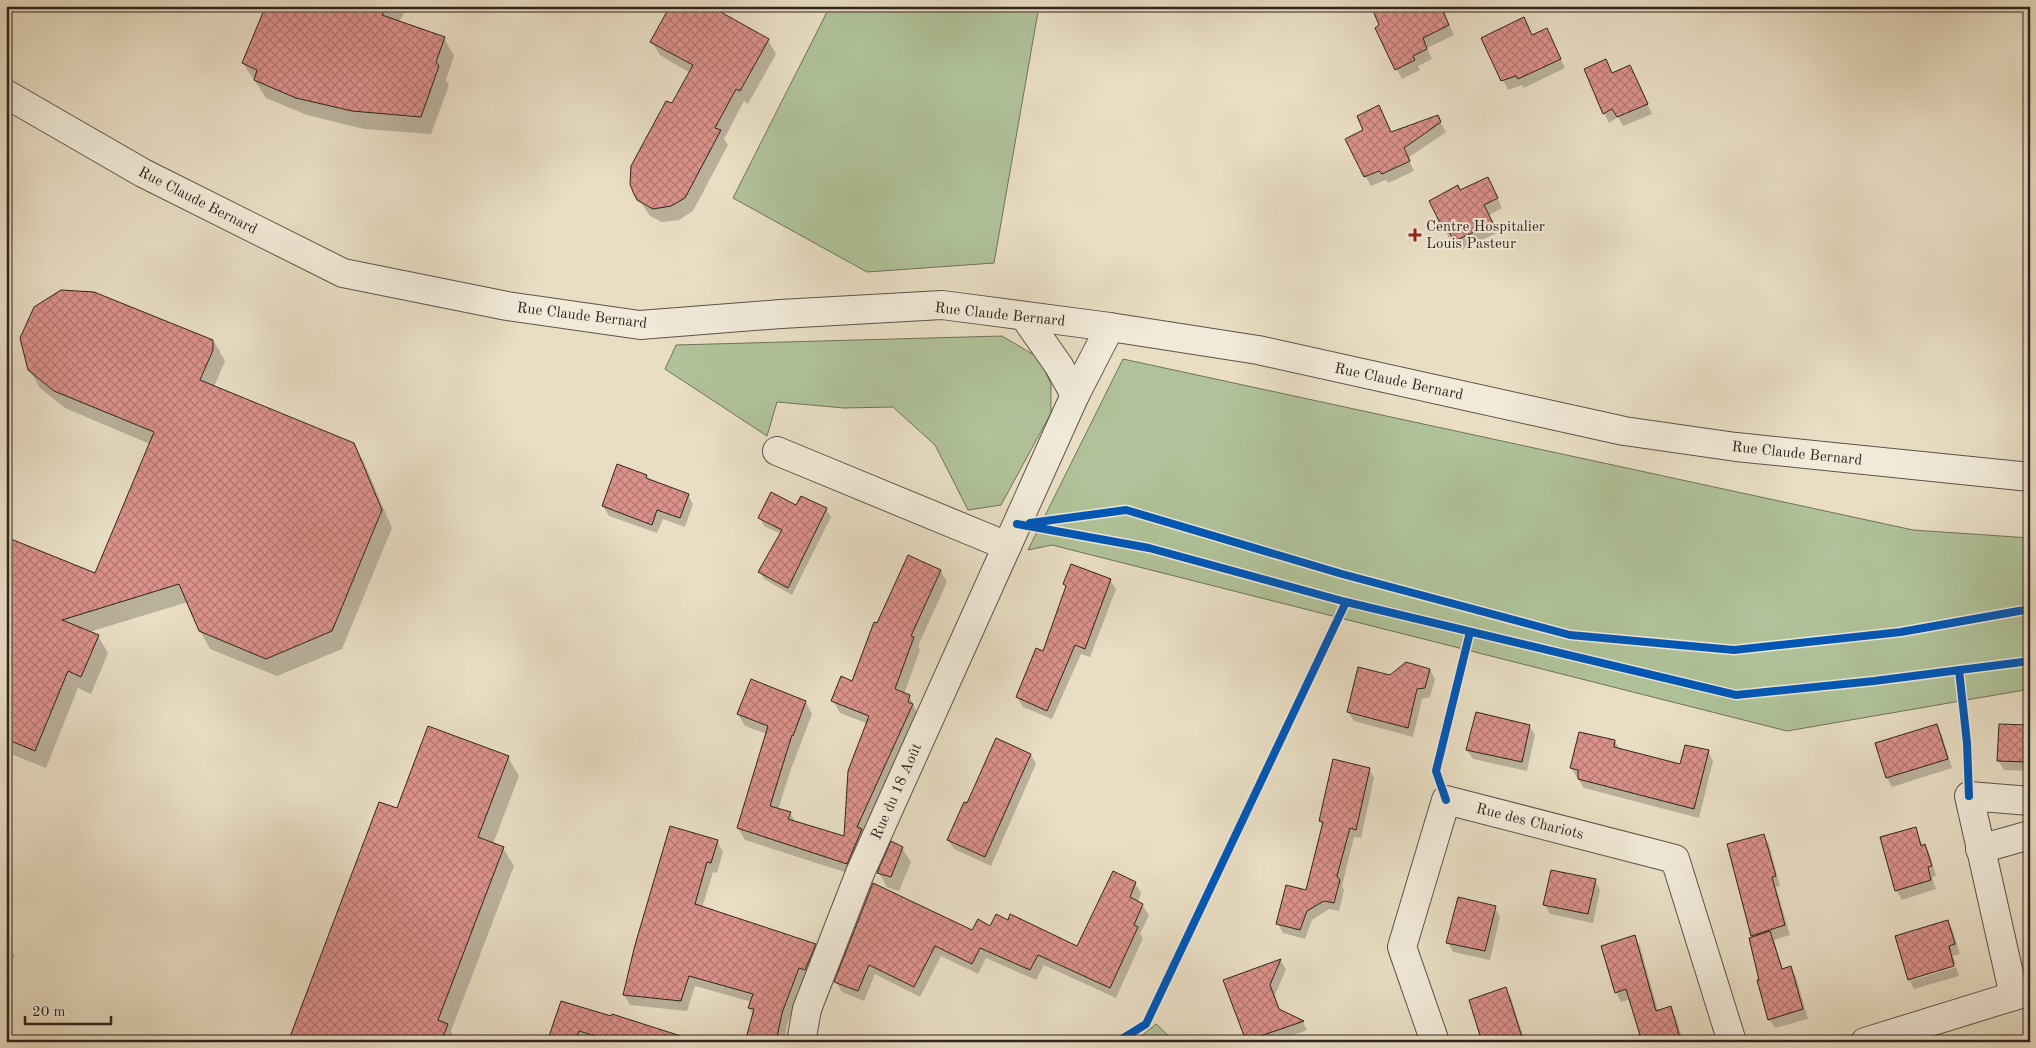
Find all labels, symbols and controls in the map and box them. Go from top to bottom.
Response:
street label: Rue Claude Bernard [135,165,259,238]
place label: Centre Hospitalier Louis Pasteur [1426,220,1545,252]
marker: Centre Hospitalier Louis Pasteur [1408,228,1422,242]
street label: Rue Claude Bernard [516,301,648,332]
street label: Rue Claude Bernard [934,301,1066,330]
street label: Rue Claude Bernard [1333,361,1465,403]
street label: Rue Claude Bernard [1731,440,1863,469]
street label: Rue du 18 Août [869,741,925,842]
street label: Rue des Chariots [1474,802,1585,843]
scale bar [25,993,111,1025]
text: 20 m [32,1005,66,1020]

